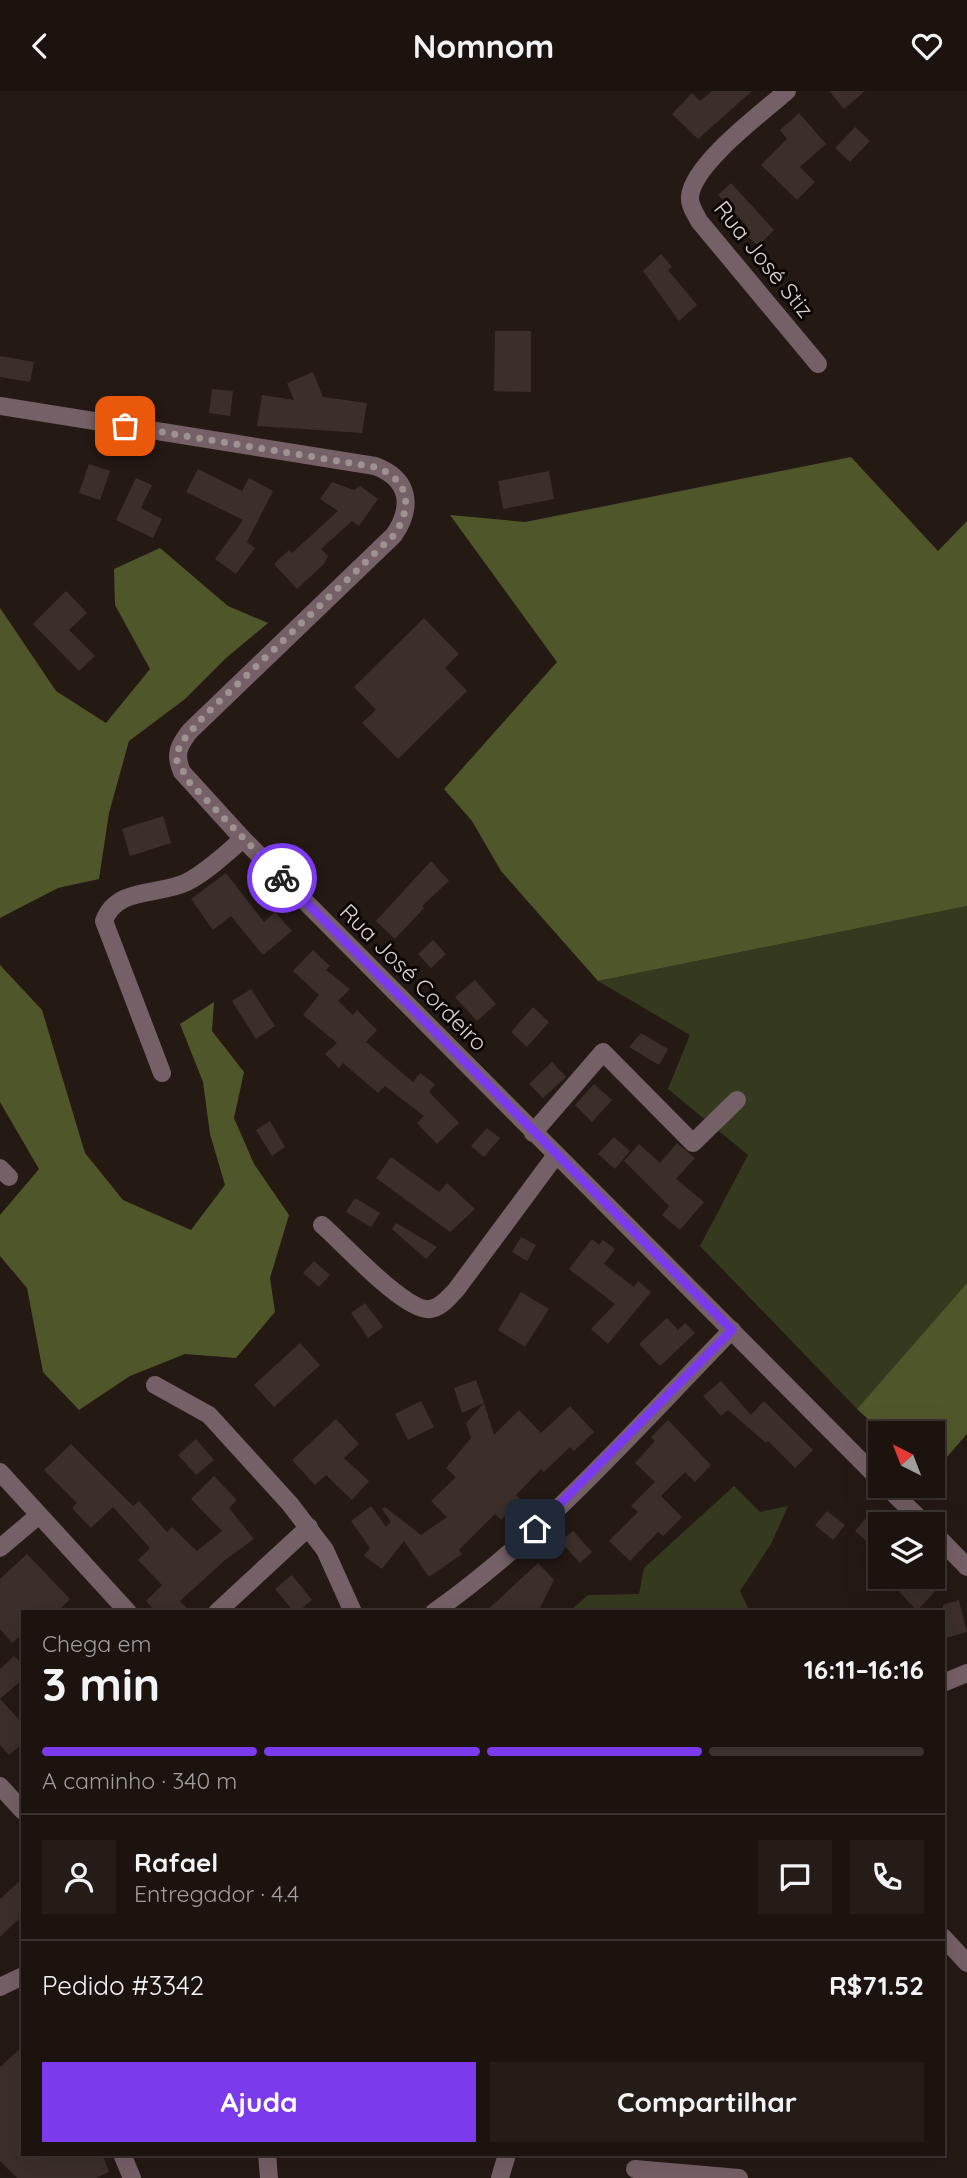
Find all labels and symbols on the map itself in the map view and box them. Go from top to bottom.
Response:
street label: Rua José Stiz [708,195,820,323]
pin [95,396,155,456]
courier [247,843,317,913]
street label: Rua José Cordeiro [334,897,494,1057]
north arrow [868,1421,945,1498]
pin [505,1499,565,1559]

